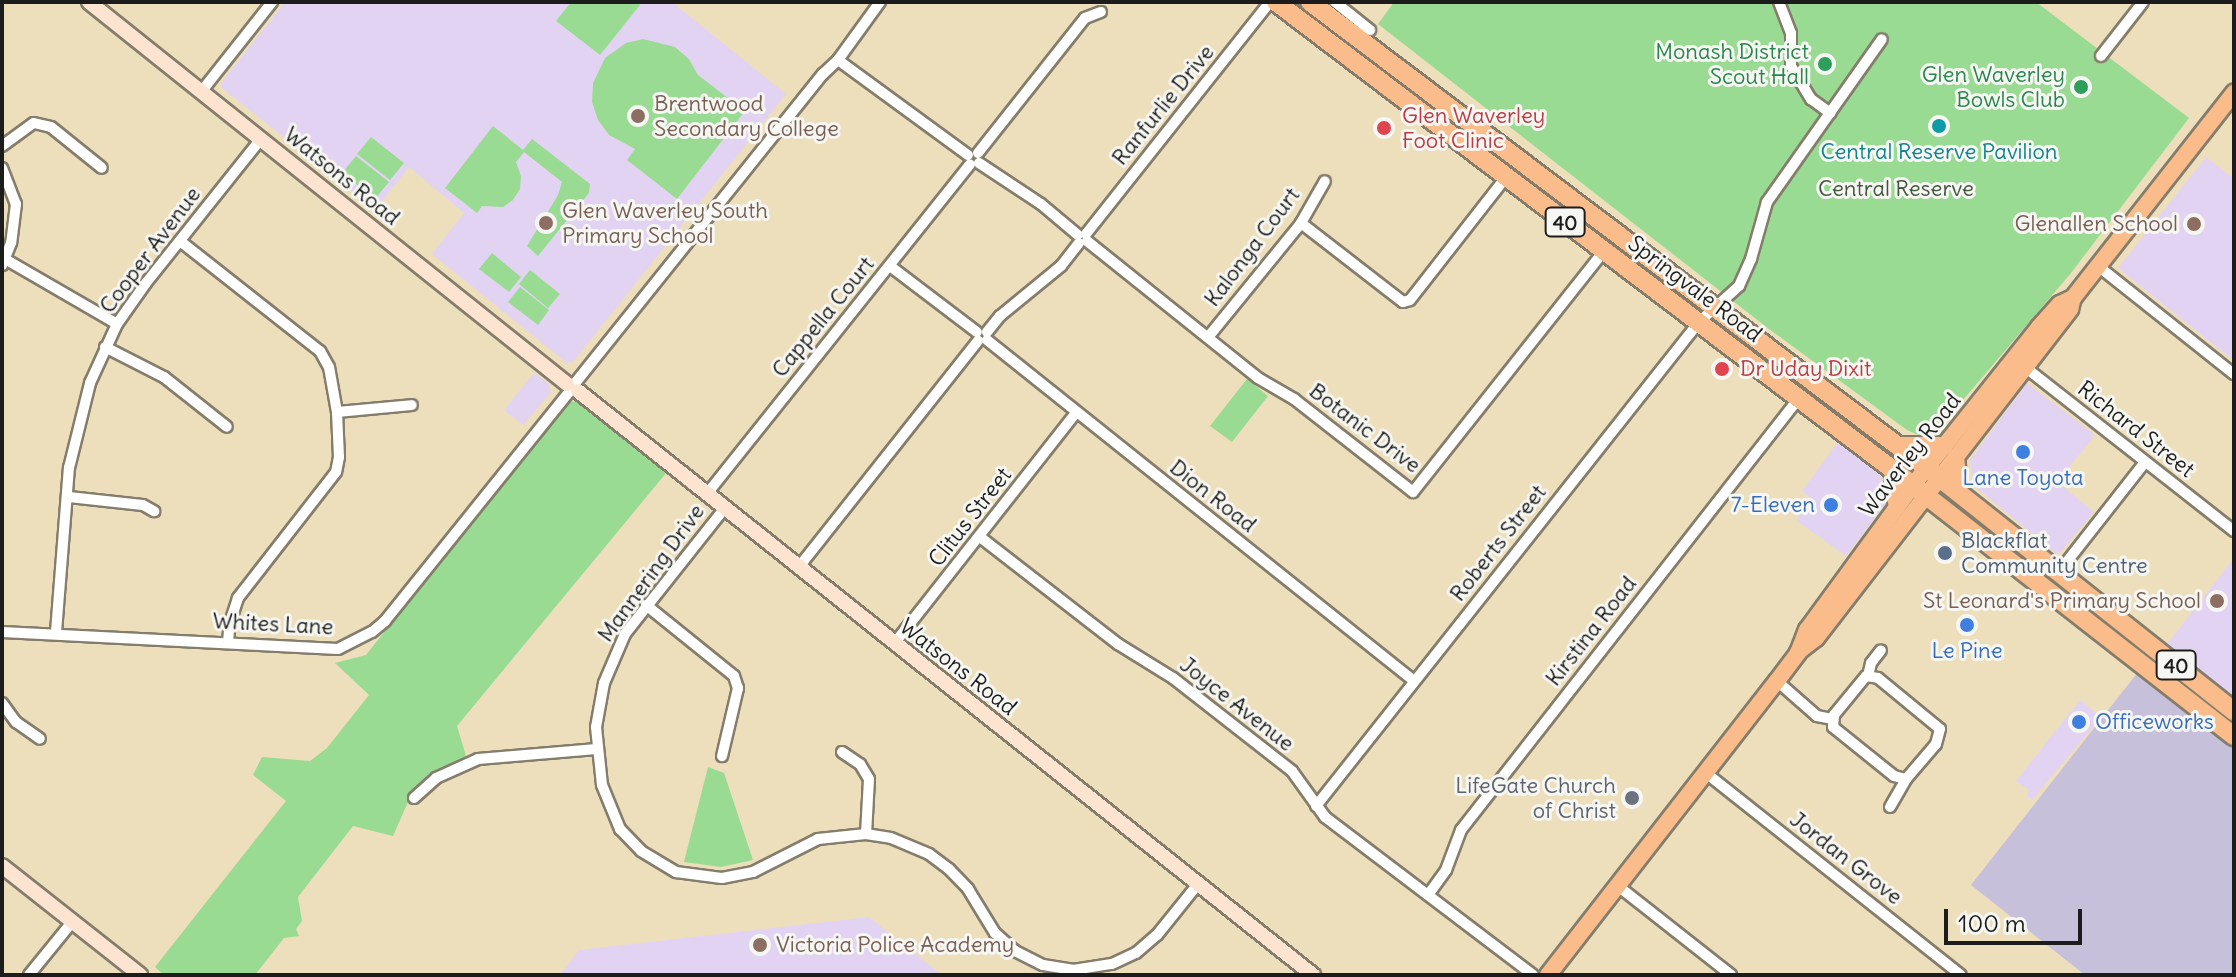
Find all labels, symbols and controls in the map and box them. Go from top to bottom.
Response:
place label: Monash District Scout Hall [1655,38,1809,90]
street label: Ranfurlie Drive [1106,40,1220,170]
marker: Monash District Scout Hall [1816,55,1834,73]
place label: Glen Waverley Bowls Club [1922,61,2065,112]
marker: Glen Waverley Bowls Club [2072,78,2090,96]
place label: Brentwood Secondary College [654,90,839,142]
place label: Glen Waverley Foot Clinic [1402,102,1545,154]
marker: Brentwood Secondary College [629,107,647,125]
marker: Glen Waverley Foot Clinic [1373,117,1395,139]
marker: Central Reserve Pavilion [1930,117,1948,135]
street label: Watsons Road [279,121,405,231]
place label: Central Reserve Pavilion [1821,139,2057,165]
park label: Central Reserve [1818,176,1974,202]
street label: Cooper Avenue [94,182,206,318]
street label: Kalonga Court [1199,182,1305,312]
place label: Glen Waverley South Primary School [562,197,768,248]
road number: 40 [1543,206,1587,238]
place label: Glenallen School [2015,211,2178,237]
marker: Glen Waverley South Primary School [537,214,555,232]
marker: Glenallen School [2185,215,2203,233]
street label: Springvale Road [1623,230,1767,348]
street label: Cappella Court [766,251,880,383]
place label: Dr Uday Dixit [1740,356,1871,382]
marker: Dr Uday Dixit [1711,358,1733,380]
street label: Richard Street [2072,375,2200,483]
street label: Botanic Drive [1304,378,1426,478]
street label: Waverley Road [1854,388,1966,522]
marker: Lane Toyota [2014,443,2032,461]
street label: Dion Road [1165,454,1261,538]
street label: Clitus Street [923,462,1017,572]
place label: Lane Toyota [1962,465,2084,491]
street label: Roberts Street [1444,480,1552,606]
place label: 7-Eleven [1731,492,1815,518]
marker: 7-Eleven [1822,496,1840,514]
street label: Mannering Drive [592,499,710,647]
place label: Blackflat Community Centre [1961,527,2148,578]
marker: Blackflat Community Centre [1936,544,1954,562]
street label: Kirstina Road [1540,571,1642,691]
place label: St Leonard's Primary School [1923,588,2201,614]
marker: St Leonard's Primary School [2208,592,2226,610]
street label: Whites Lane [212,608,334,640]
street label: Watsons Road [894,613,1022,721]
marker: Le Pine [1958,616,1976,634]
place label: Le Pine [1931,638,2003,664]
road number: 40 [2154,649,2198,681]
street label: Joyce Avenue [1175,651,1299,757]
place label: Officeworks [2095,709,2214,735]
marker: Officeworks [2070,713,2088,731]
place label: LifeGate Church of Christ [1455,772,1616,824]
marker: LifeGate Church of Christ [1623,789,1641,807]
street label: Jordan Grove [1785,806,1907,910]
scale bar [1948,893,2086,943]
text: 100 m [1958,908,2026,938]
place label: Victoria Police Academy [776,932,1014,958]
marker: Victoria Police Academy [751,936,769,954]

